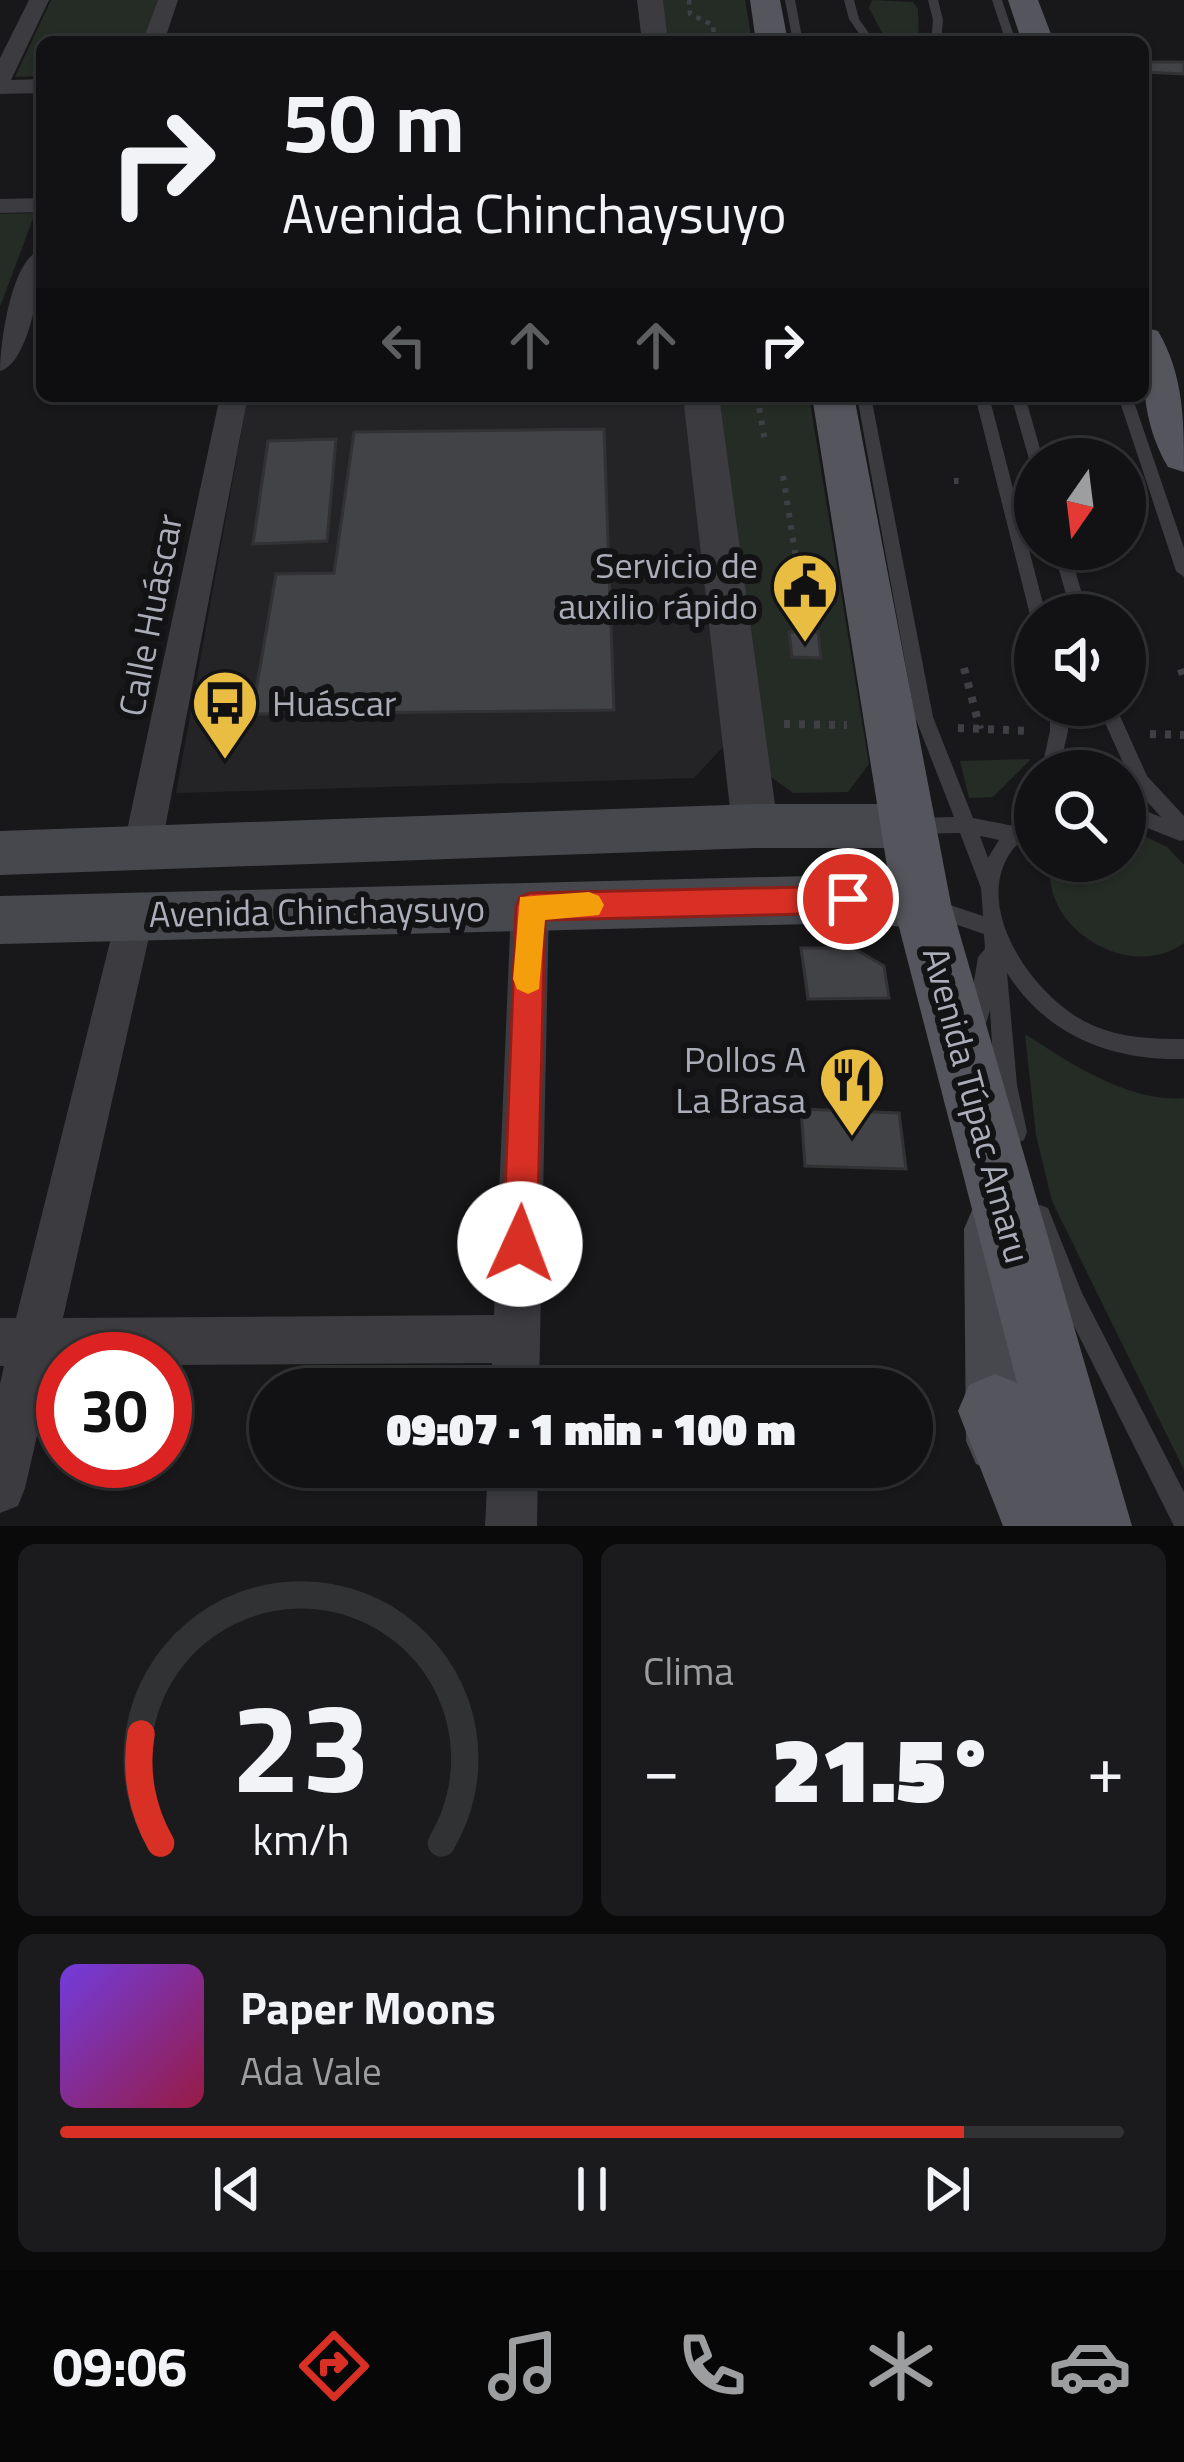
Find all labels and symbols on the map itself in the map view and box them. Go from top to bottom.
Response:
north arrow [1014,438,1146,570]
street label: Calle Huáscar [103,509,196,721]
place label: Servicio de auxilio rápido [558,537,758,633]
public building icon: Servicio de auxilio rápido [770,551,840,645]
bus stop icon: Huáscar [190,668,260,762]
place label: Huáscar [272,675,396,730]
pin [797,848,899,950]
street label: Avenida Chinchaysuyo [148,880,486,941]
street label: Avenida Túpac Amaru [909,941,1046,1269]
place label: Pollos A La Brasa [675,1031,806,1127]
restaurant icon: Pollos A La Brasa [817,1045,887,1139]
position arrow [457,1181,583,1307]
speed limit sign: 30 [36,1332,192,1488]

